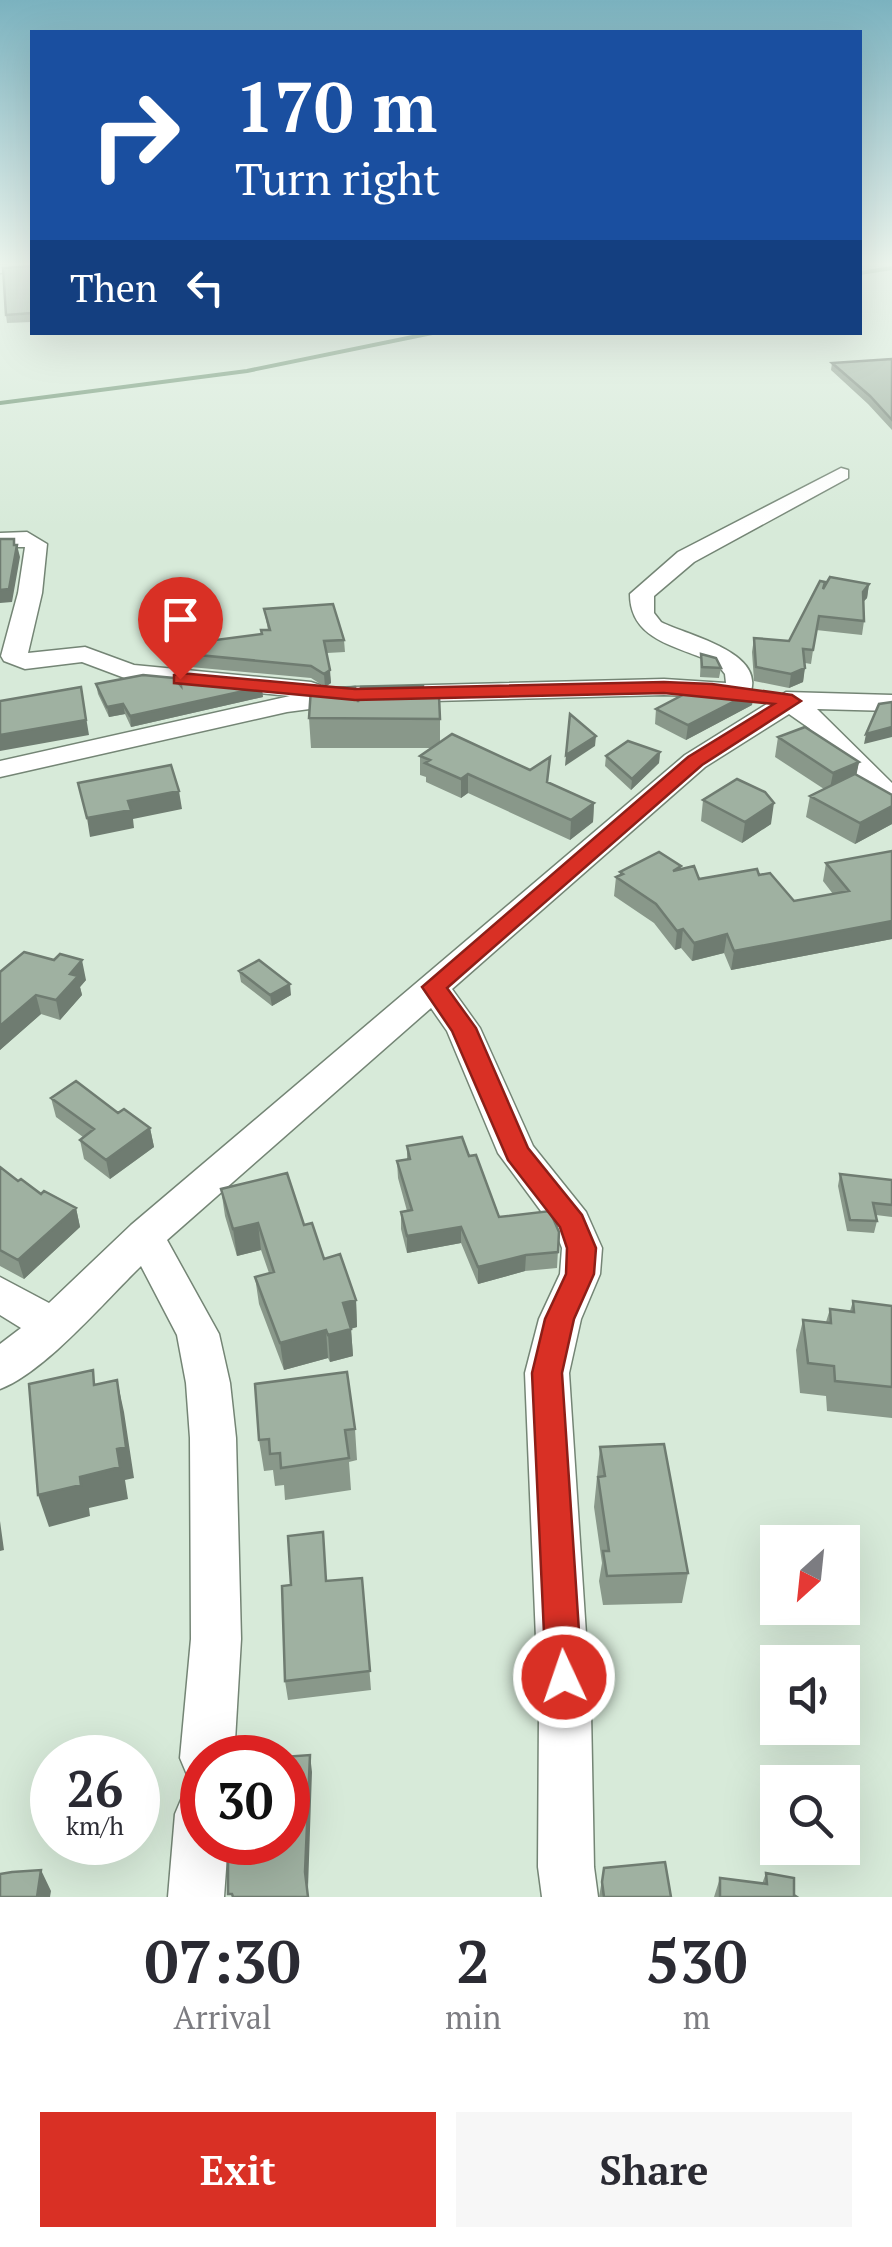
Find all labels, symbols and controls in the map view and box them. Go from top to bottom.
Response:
text: 170 m [235,59,437,152]
icon: right [70,70,200,200]
text: Turn right [235,148,440,208]
icon: left [178,260,233,315]
text: Then [70,263,158,313]
pin [138,577,223,680]
icon: arrive [153,592,208,647]
north arrow [760,1525,860,1625]
map controls [760,1525,860,1865]
position arrow [512,1625,616,1729]
button: sound [760,1645,860,1745]
speed limit sign: 30 [180,1735,310,1865]
text: 26 [67,1755,123,1821]
button: search [760,1765,860,1865]
text: km/h [66,1809,124,1842]
text: 07:30 [144,1921,301,2000]
text: 2 [456,1921,490,2000]
text: 530 [646,1921,748,2000]
text: Arrival [174,1996,272,2038]
text: min [445,1996,501,2038]
text: m [683,1996,710,2038]
button: Exit [40,2112,436,2227]
button: Share [456,2112,852,2227]

